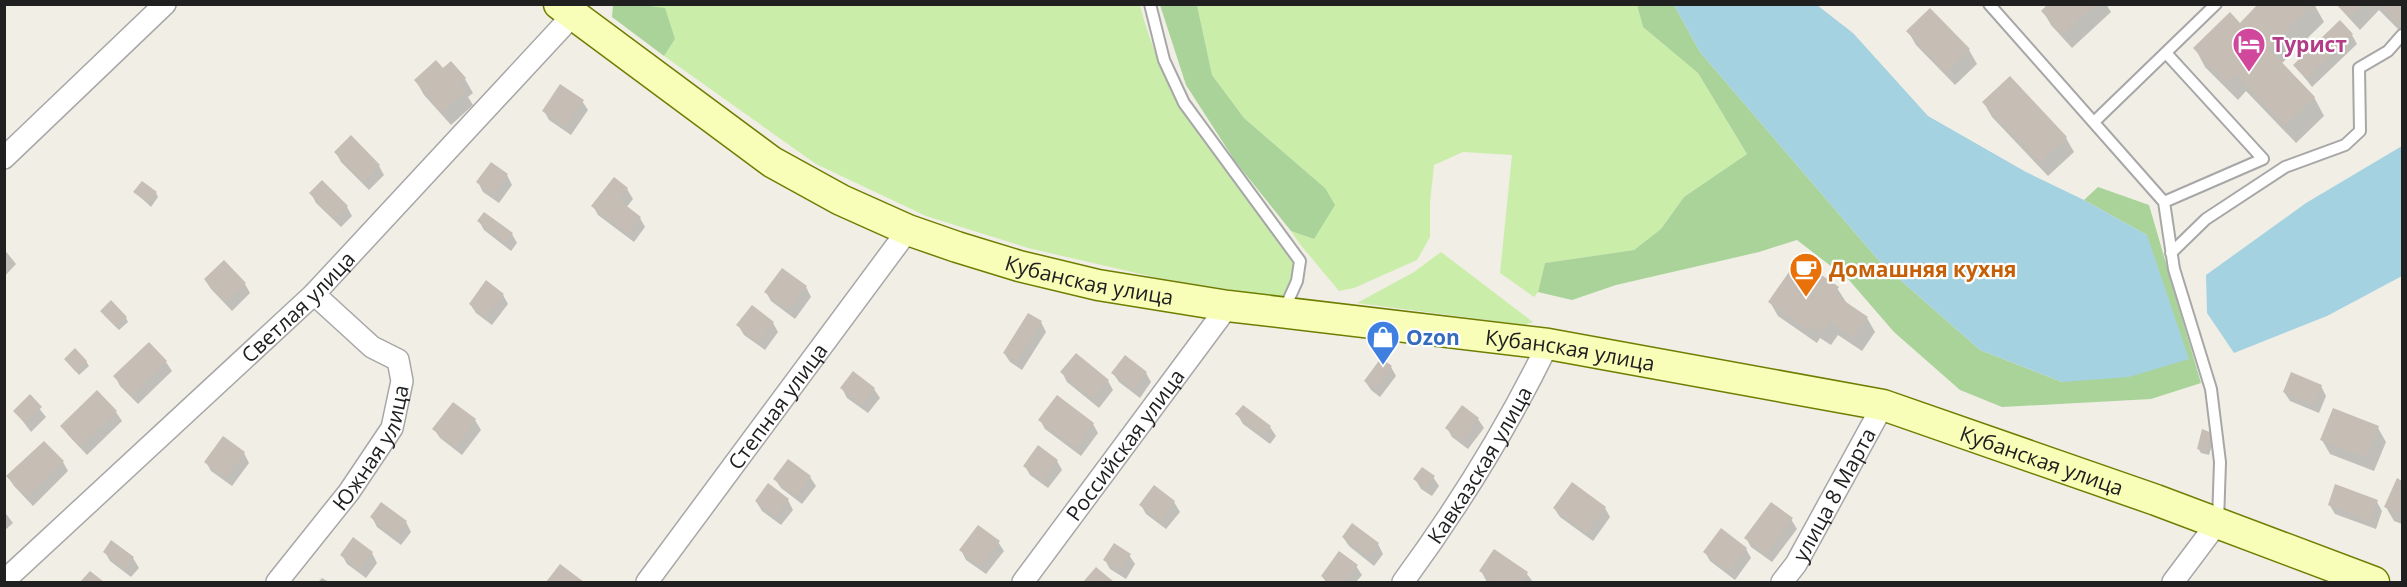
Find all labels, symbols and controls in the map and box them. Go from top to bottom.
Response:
hotel icon: Турист [2231,26,2267,73]
place label: Турист [2272,30,2347,58]
street label: Светлая улица [235,245,361,369]
street label: Кубанская улица [1002,249,1176,311]
cafe icon: Домашняя кухня [1788,251,1824,298]
place label: Домашняя кухня [1829,255,2017,283]
shop icon: Ozon [1365,319,1401,366]
place label: Ozon [1406,323,1460,351]
street label: Кубанская улица [1484,323,1657,377]
street label: Степная улица [721,337,834,475]
street label: Российская улица [1059,363,1191,526]
street label: Кавказская улица [1421,381,1538,549]
street label: Южная улица [326,382,415,516]
street label: Кубанская улица [1956,419,2127,502]
street label: улица 8 Марта [1786,423,1882,566]

